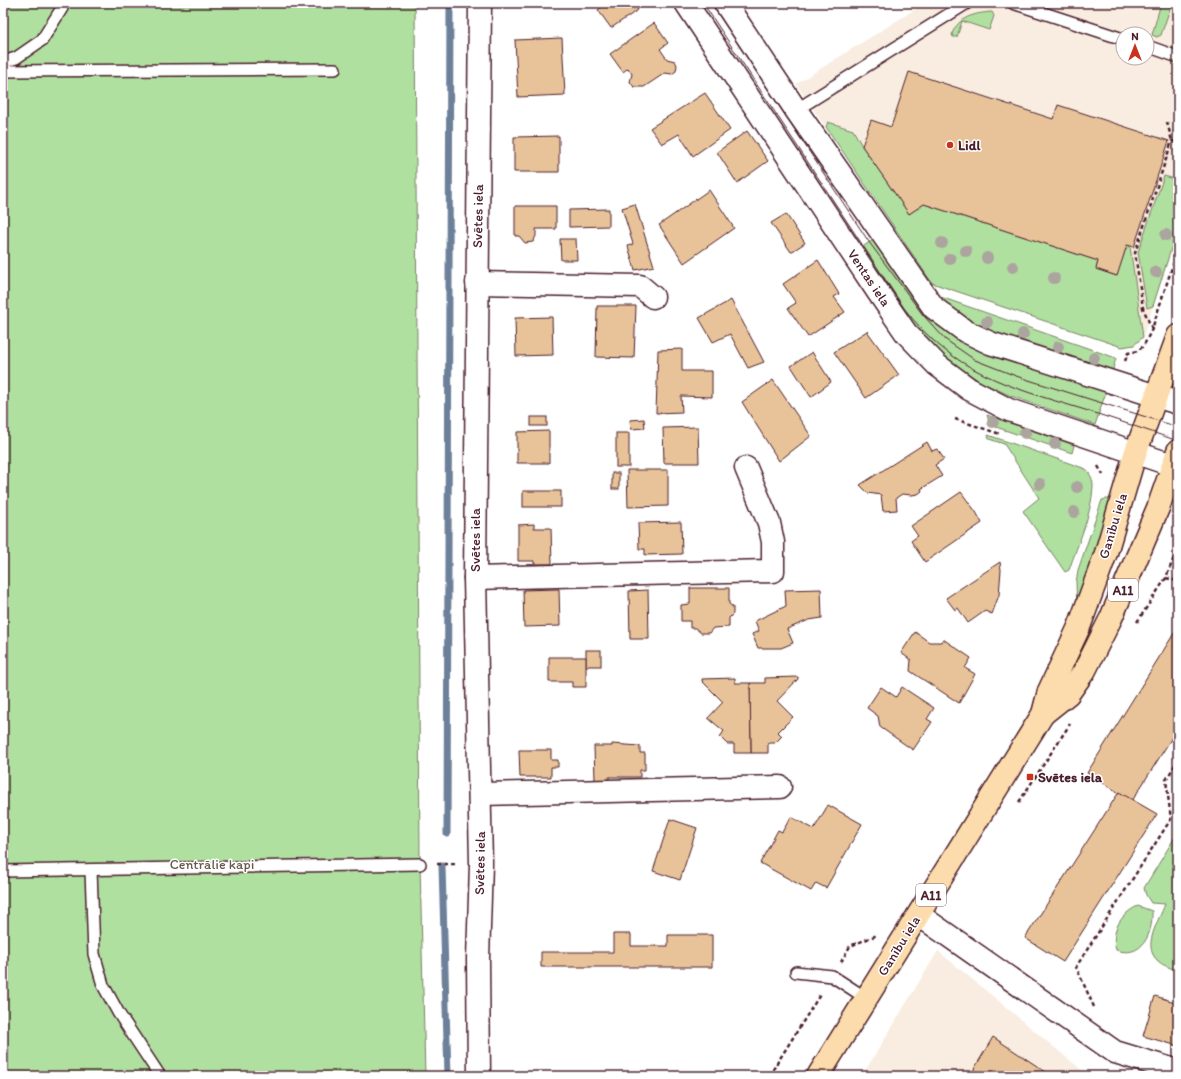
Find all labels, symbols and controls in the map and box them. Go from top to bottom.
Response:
north arrow [1115,26,1155,66]
text: N [1131,30,1139,43]
place label: Lidl [958,137,981,154]
marker: Lidl [945,140,955,150]
street label: Svētes iela [469,183,487,248]
street label: Ventas iela [844,246,894,310]
street label: Ganību iela [1095,491,1131,561]
street label: Svētes iela [467,507,484,572]
road number: A11 [1108,579,1138,601]
place label: Svētes iela [1038,769,1103,786]
marker: Svētes iela [1025,772,1035,782]
street label: Svētes iela [471,830,489,895]
park label: Centrālie kapi [170,856,254,873]
road number: A11 [916,884,946,906]
street label: Ganību iela [874,913,924,979]

